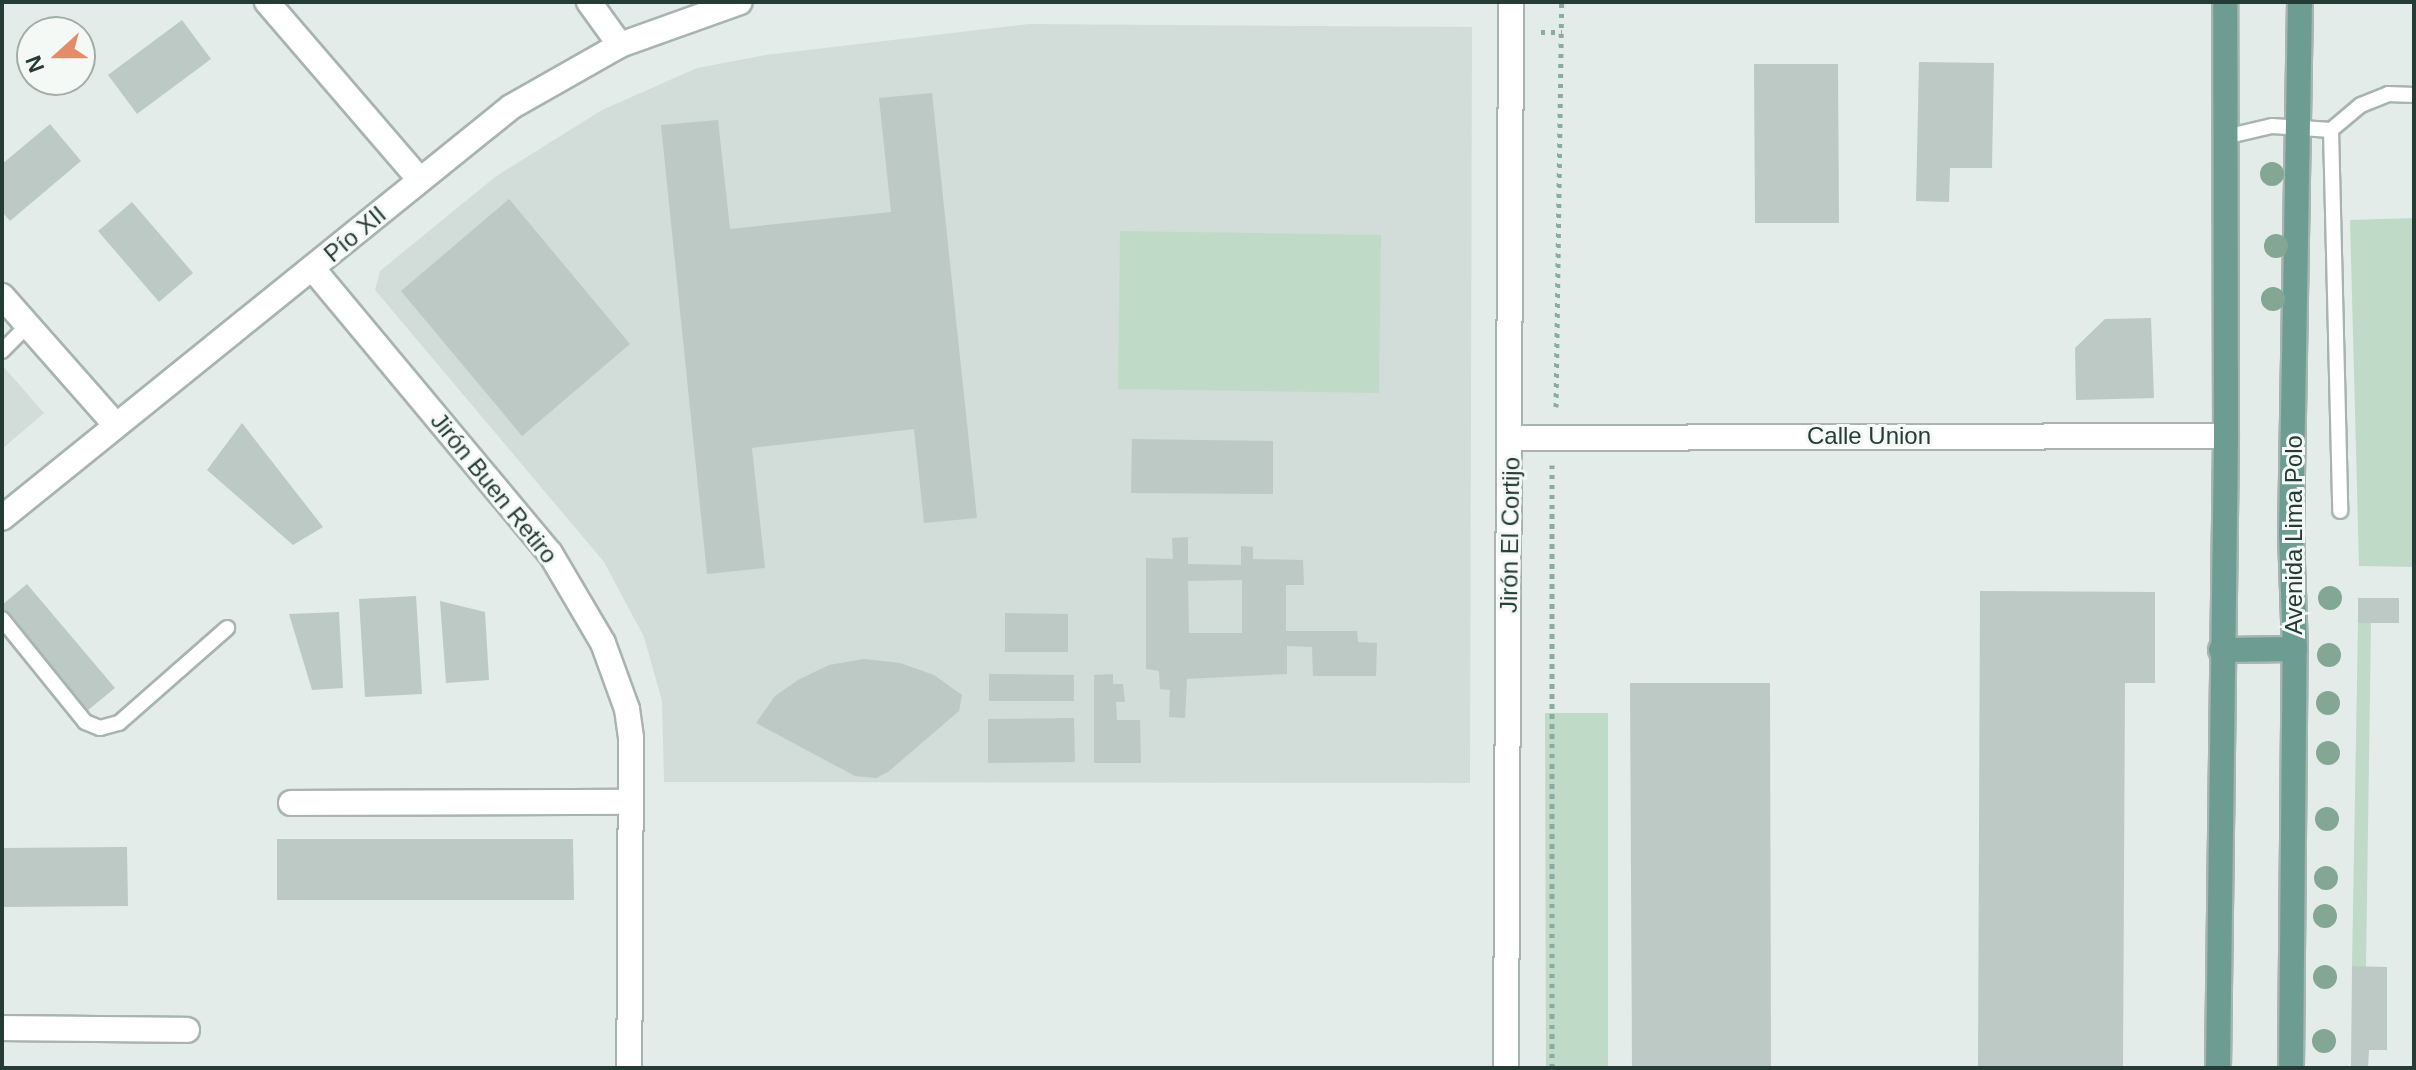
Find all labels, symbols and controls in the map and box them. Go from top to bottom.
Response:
north arrow [16,16,96,96]
text: N [20,52,50,76]
street label: Pío XII [318,200,392,268]
street label: Jirón Buen Retiro [424,407,564,569]
street label: Calle Union [1807,422,1931,450]
street label: Avenida Lima Polo [2280,435,2308,635]
street label: Jirón El Cortijo [1494,457,1526,613]

